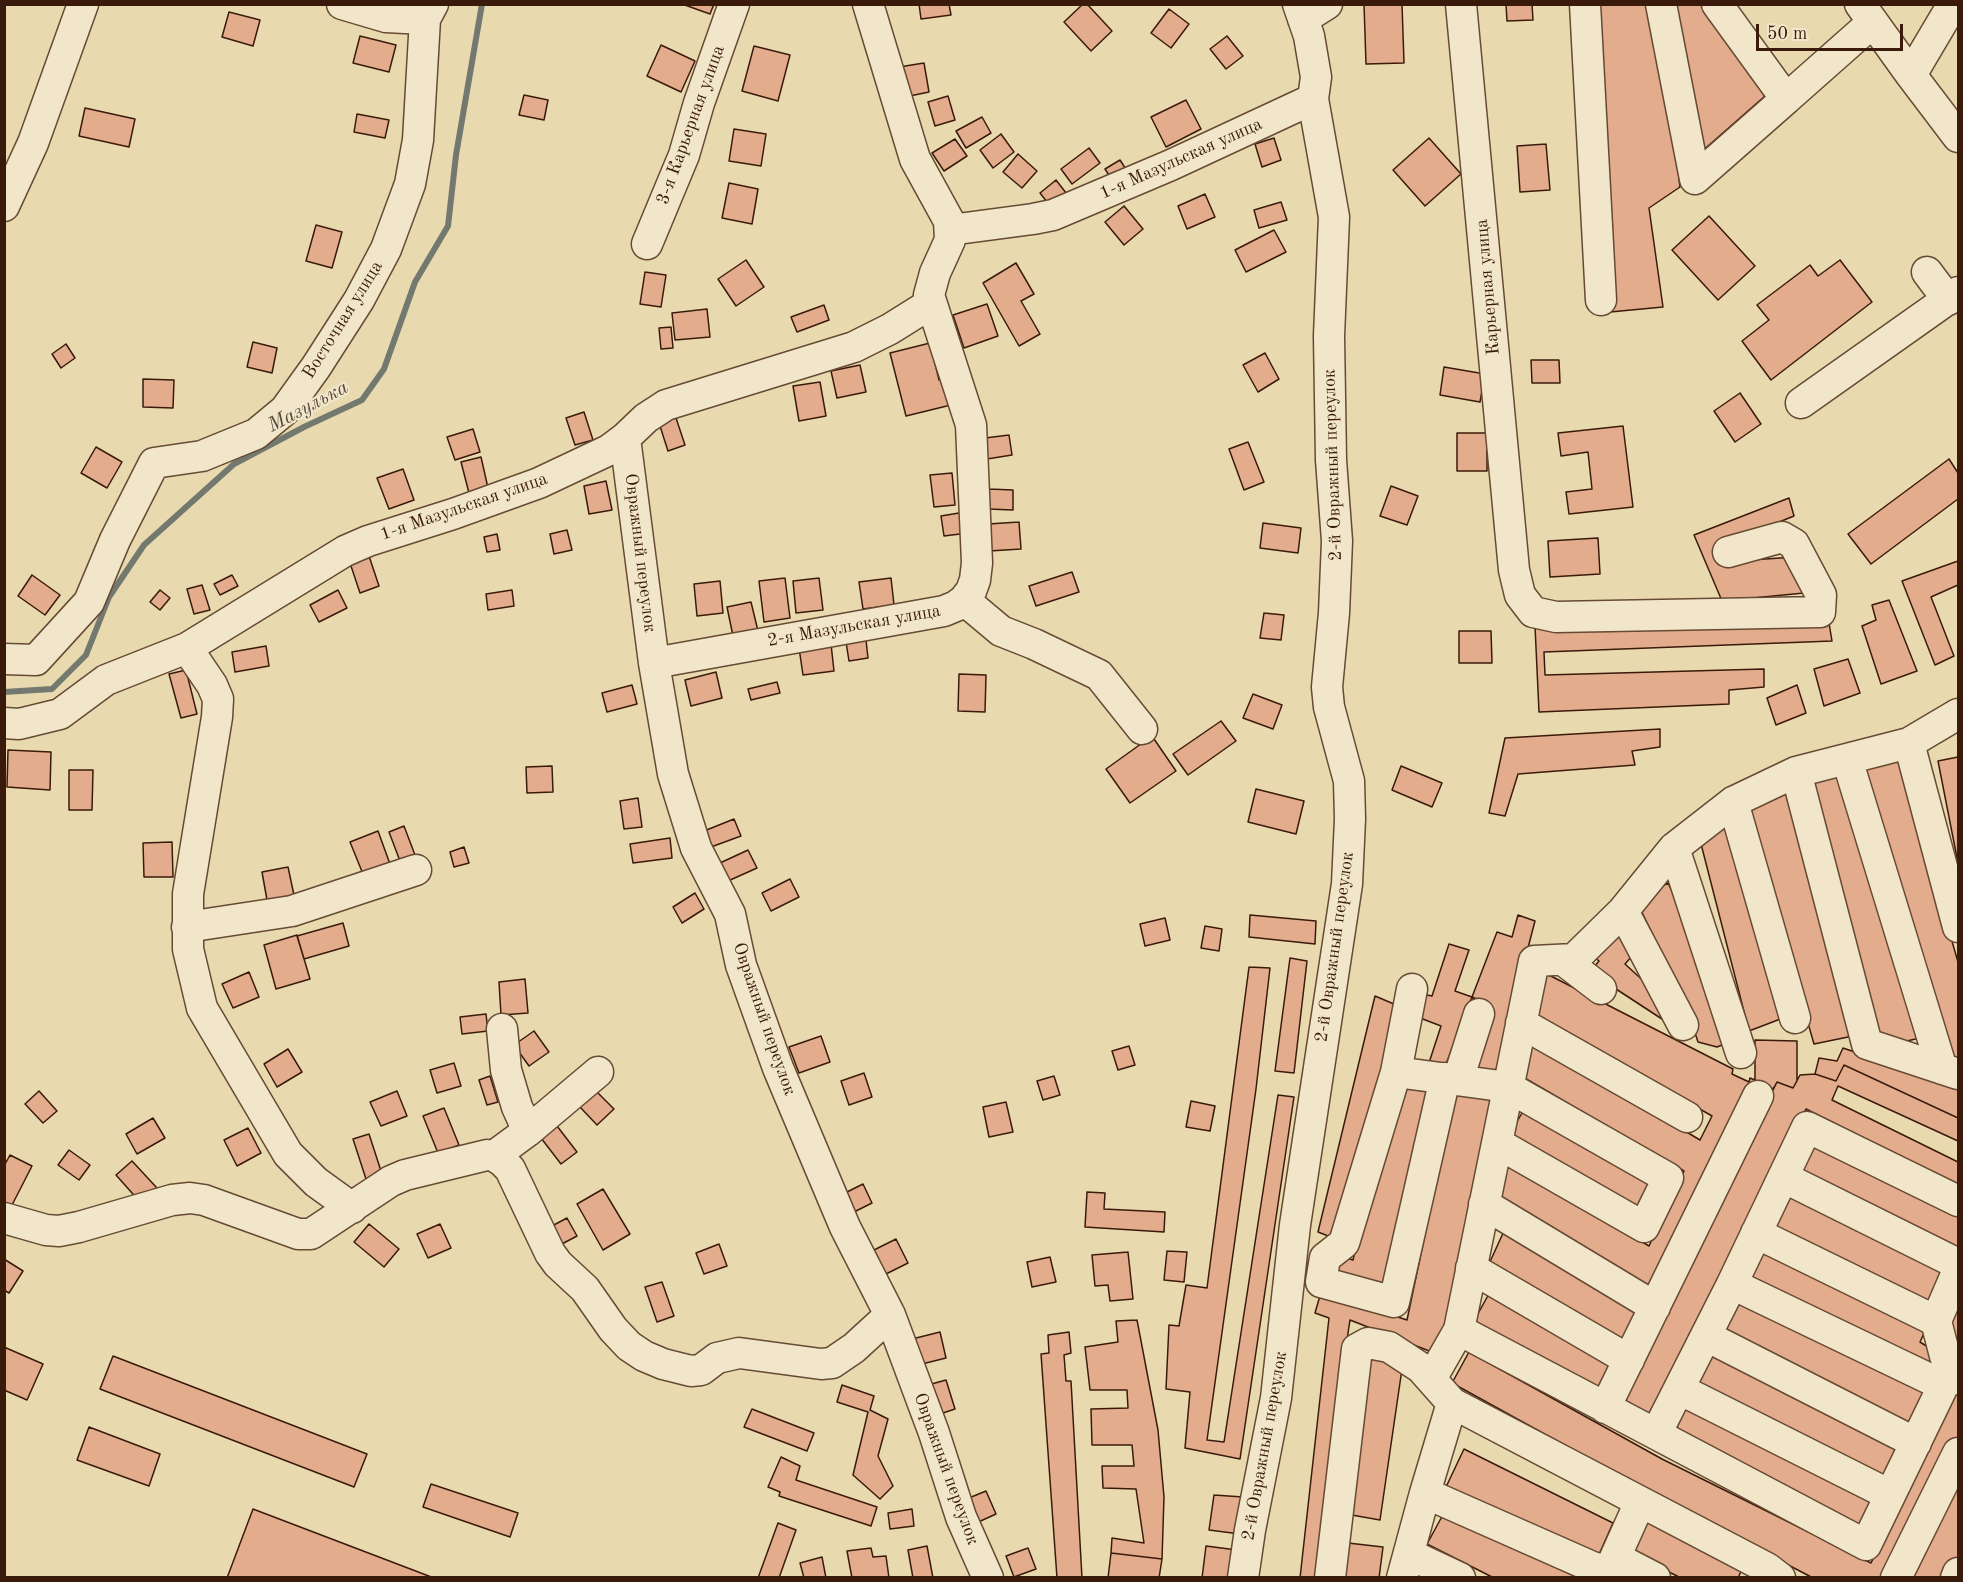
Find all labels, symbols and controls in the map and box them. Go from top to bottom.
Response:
scale bar [1759,12,1906,50]
text: 50 m [1767,25,1807,43]
street label: 3-я Карьерная улица [652,42,730,208]
street label: 1-я Мазульская улица [1096,113,1266,205]
street label: Карьерная улица [1471,218,1505,356]
street label: Восточная улица [298,257,388,383]
street label: 2-й Овражный переулок [1319,369,1347,561]
water label: Мазулька [263,376,353,438]
street label: 1-я Мазульская улица [378,468,550,546]
street label: Овражный переулок [620,472,660,634]
street label: 2-я Мазульская улица [766,600,942,652]
street label: 2-й Овражный переулок [1311,850,1359,1044]
street label: Овражный переулок [728,940,800,1098]
street label: 2-й Овражный переулок [1238,1350,1292,1542]
street label: Овражный переулок [908,1390,984,1548]

